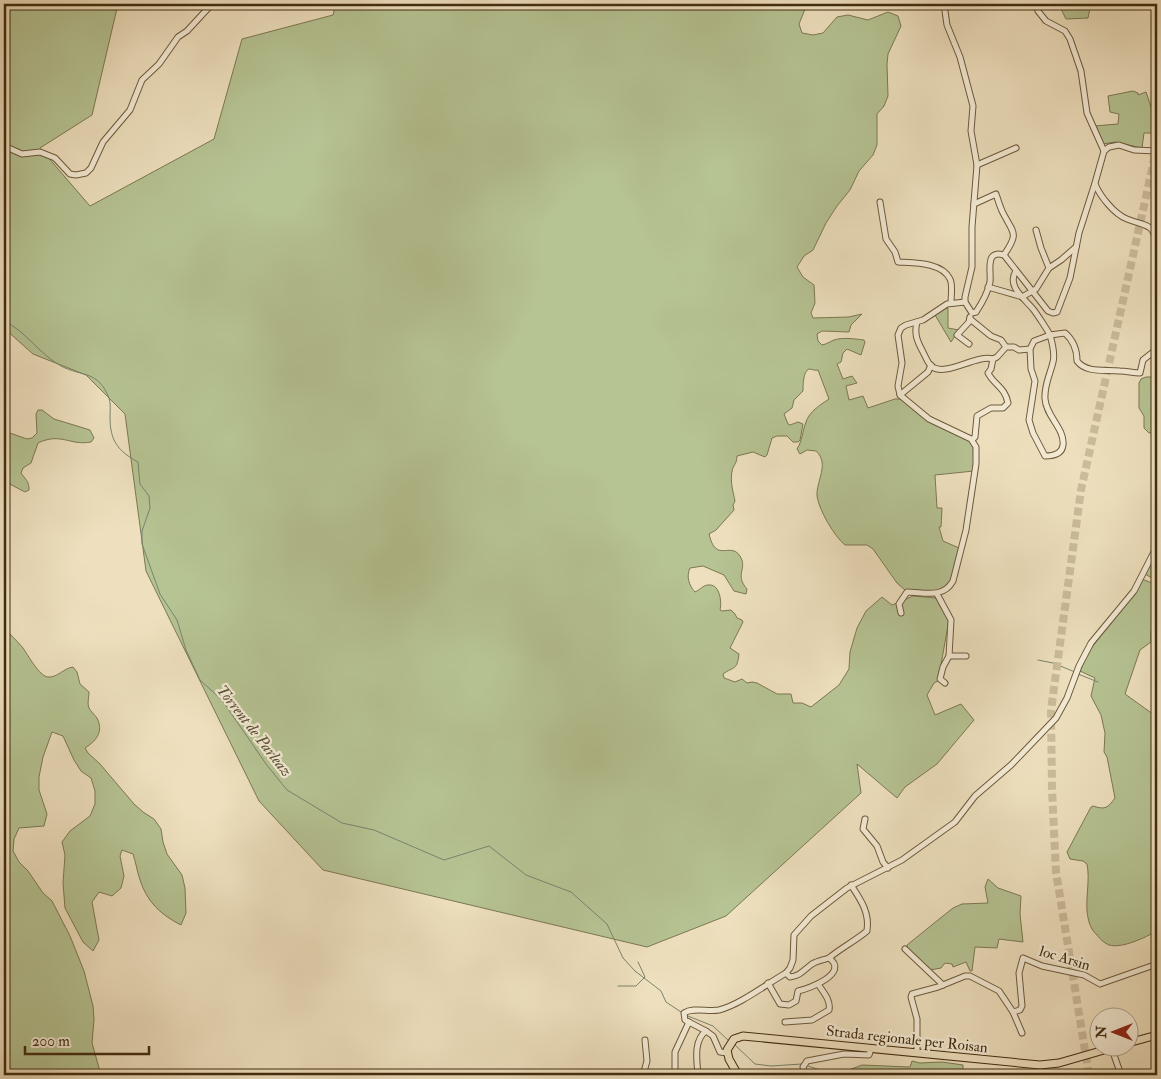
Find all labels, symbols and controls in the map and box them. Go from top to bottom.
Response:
water label: Torrent de Parleaz [212,681,296,781]
street label: loc Arsin [1037,942,1093,975]
north arrow [1088,1006,1138,1056]
street label: Strada regionale per Roisan [825,1022,989,1058]
scale bar [25,1024,149,1056]
text: N [1093,1025,1110,1039]
text: 200 m [32,1032,70,1051]

